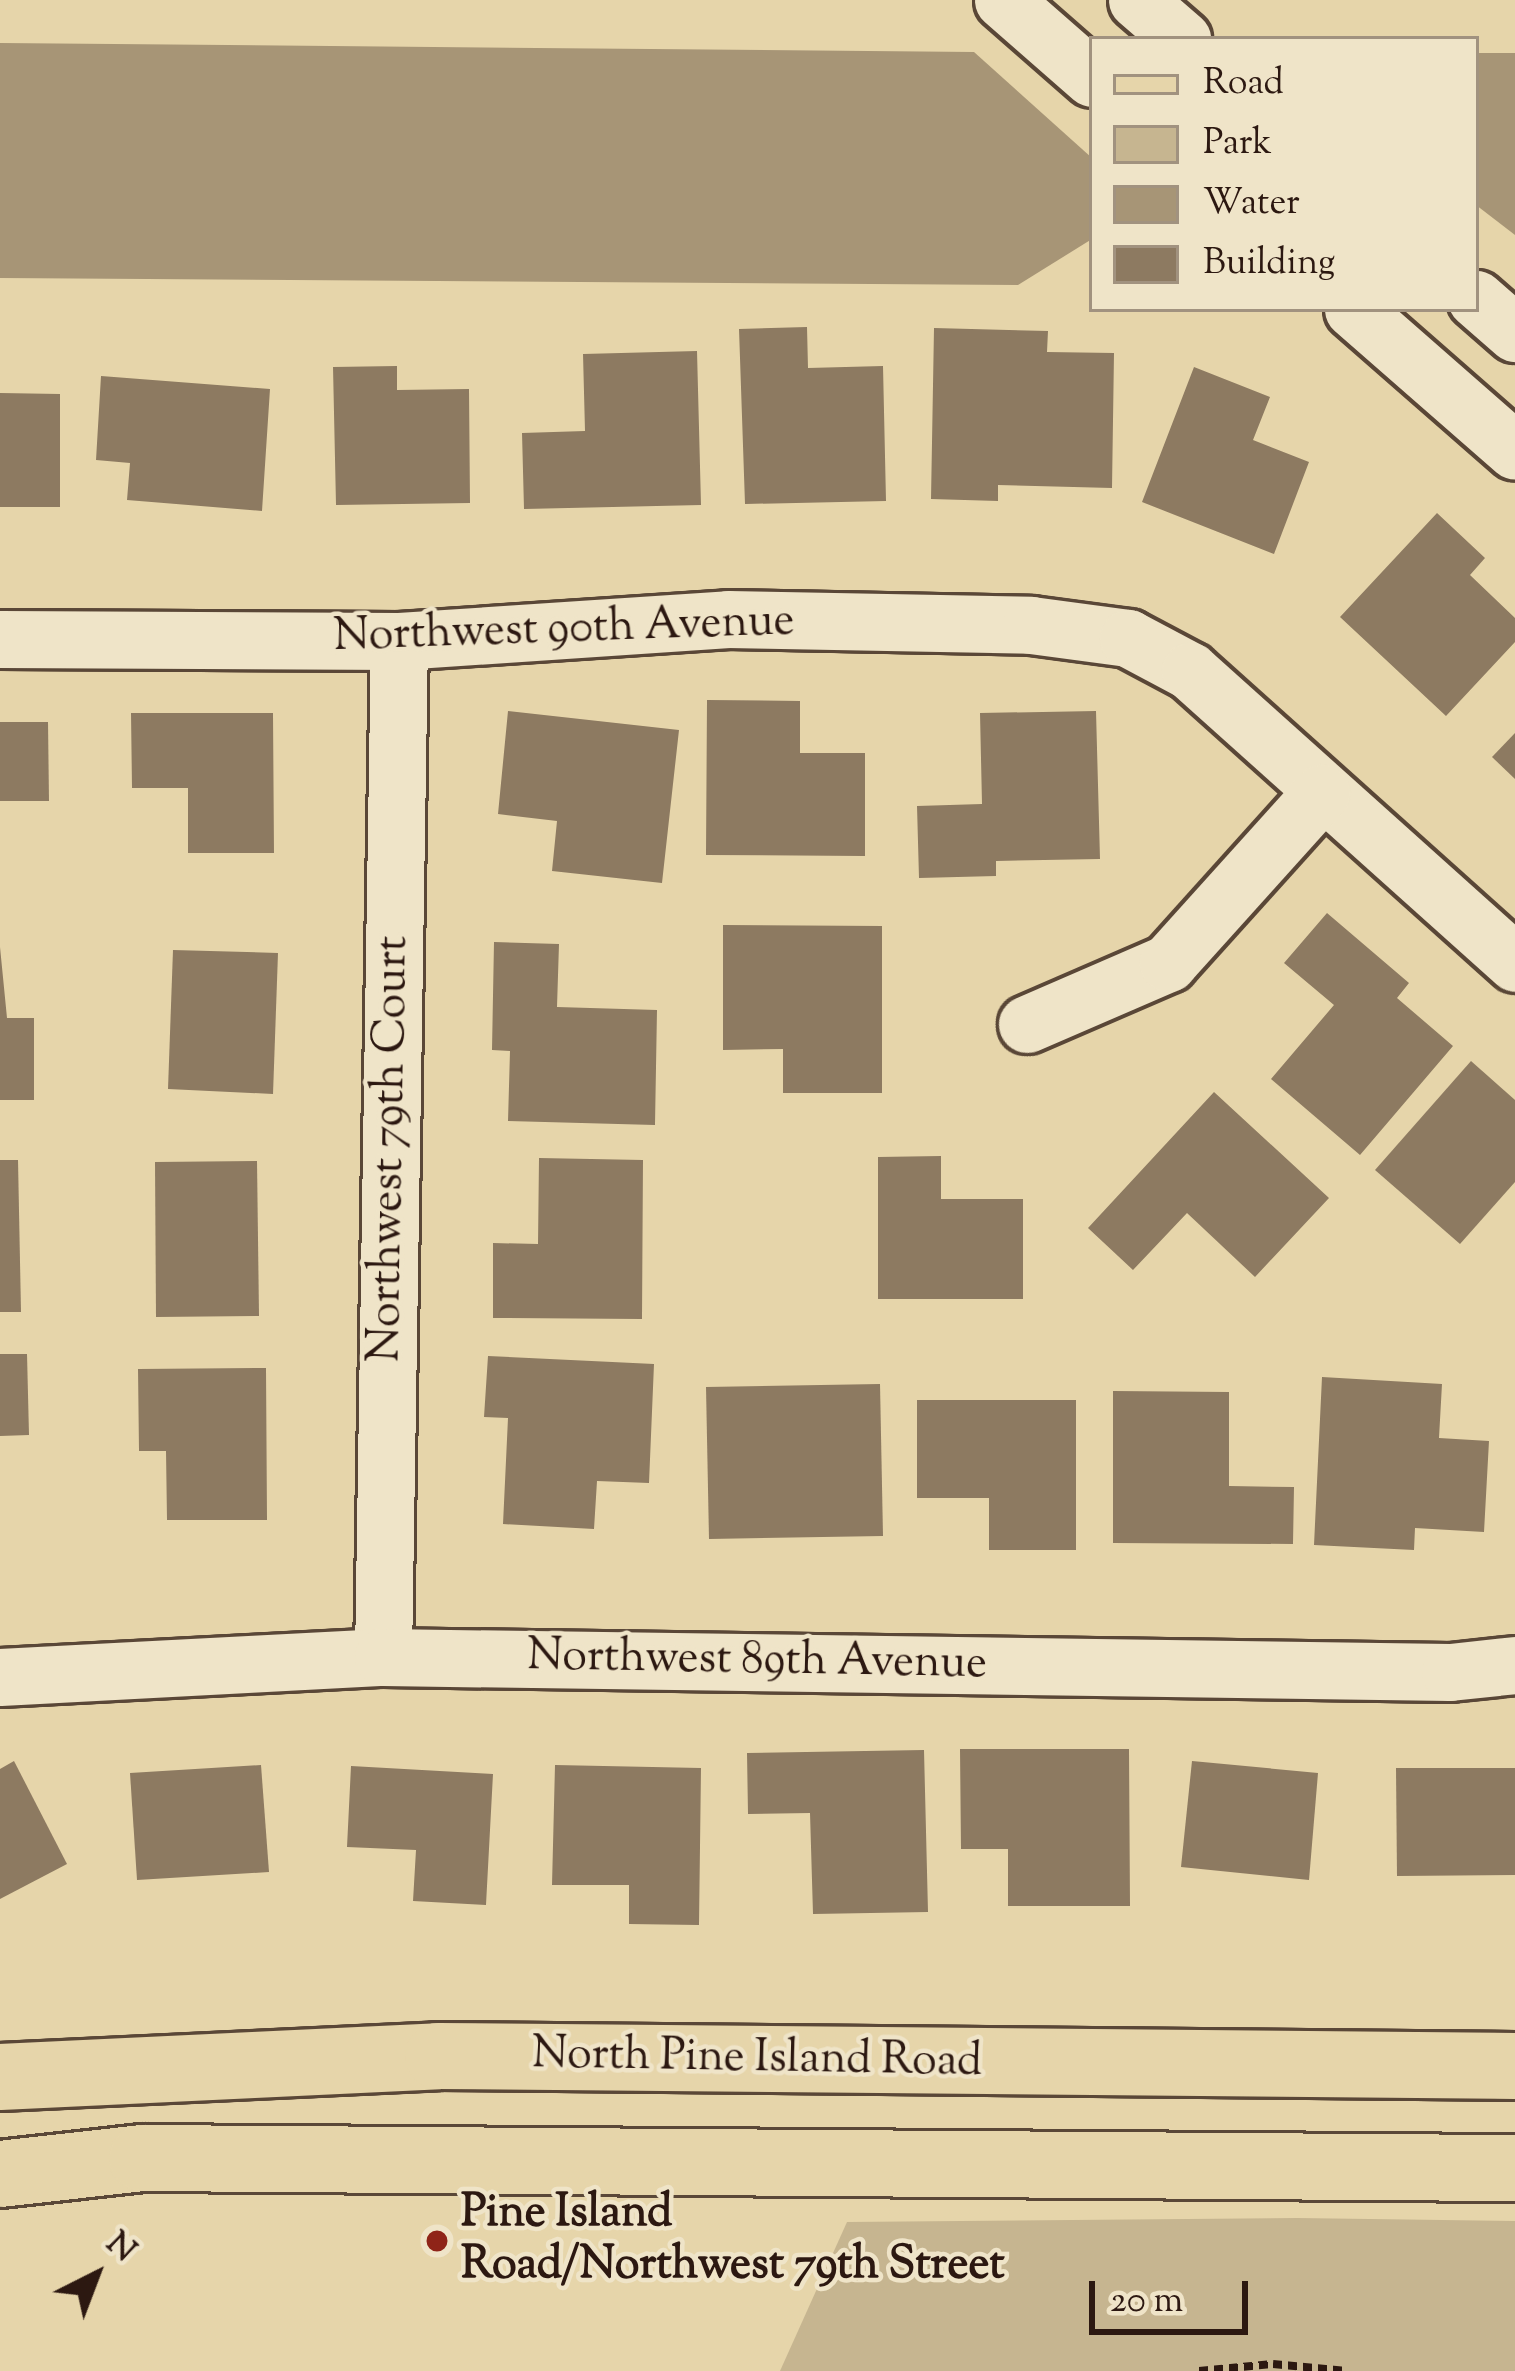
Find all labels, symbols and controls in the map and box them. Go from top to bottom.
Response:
legend [1089,36,1479,312]
text: Road [1203,58,1284,110]
text: Park [1203,118,1272,170]
text: Water [1203,178,1300,230]
text: Building [1203,238,1335,290]
street label: Northwest 90th Avenue [333,596,795,666]
street label: Northwest 79th Court [360,935,422,1363]
street label: Northwest 89th Avenue [527,1631,987,1693]
street label: North Pine Island Road [531,2029,983,2091]
place label: Pine Island Road/Northwest 79th Street [461,2188,1005,2294]
north arrow [36,2215,156,2335]
text: N [94,2222,146,2275]
marker: Pine Island Road/Northwest 79th Street [424,2228,450,2254]
scale bar [1095,2257,1254,2331]
text: 20 m [1110,2276,1183,2328]

